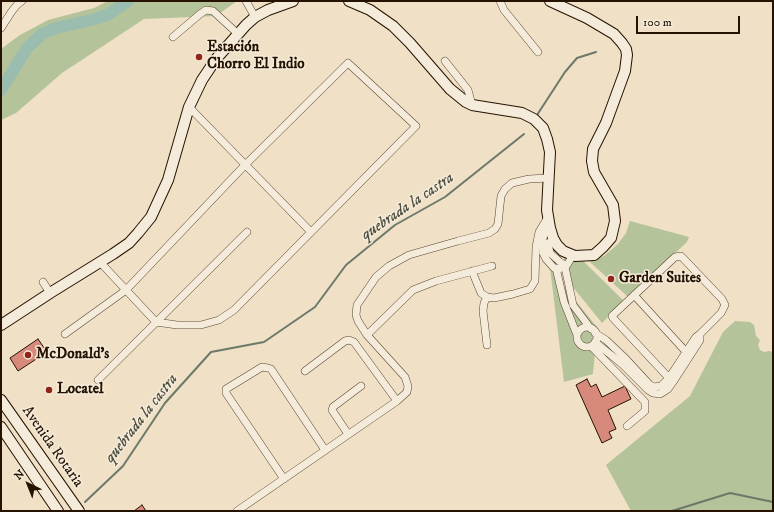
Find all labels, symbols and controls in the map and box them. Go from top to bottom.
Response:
scale bar [638,8,742,34]
text: 100 m [643,15,672,30]
place label: Estación Chorro El Indio [207,39,305,74]
marker: Estación Chorro El Indio [194,52,204,62]
water label: quebrada la castra [358,169,458,245]
place label: Garden Suites [619,270,701,288]
marker: Garden Suites [606,274,616,284]
place label: McDonald's [36,346,109,364]
marker: McDonald's [23,350,33,360]
water label: quebrada la castra [101,371,183,467]
place label: Locatel [57,381,103,399]
marker: Locatel [44,385,54,395]
street label: Avenida Rotaria [17,403,87,491]
north arrow [8,464,48,504]
text: N [12,467,28,483]

